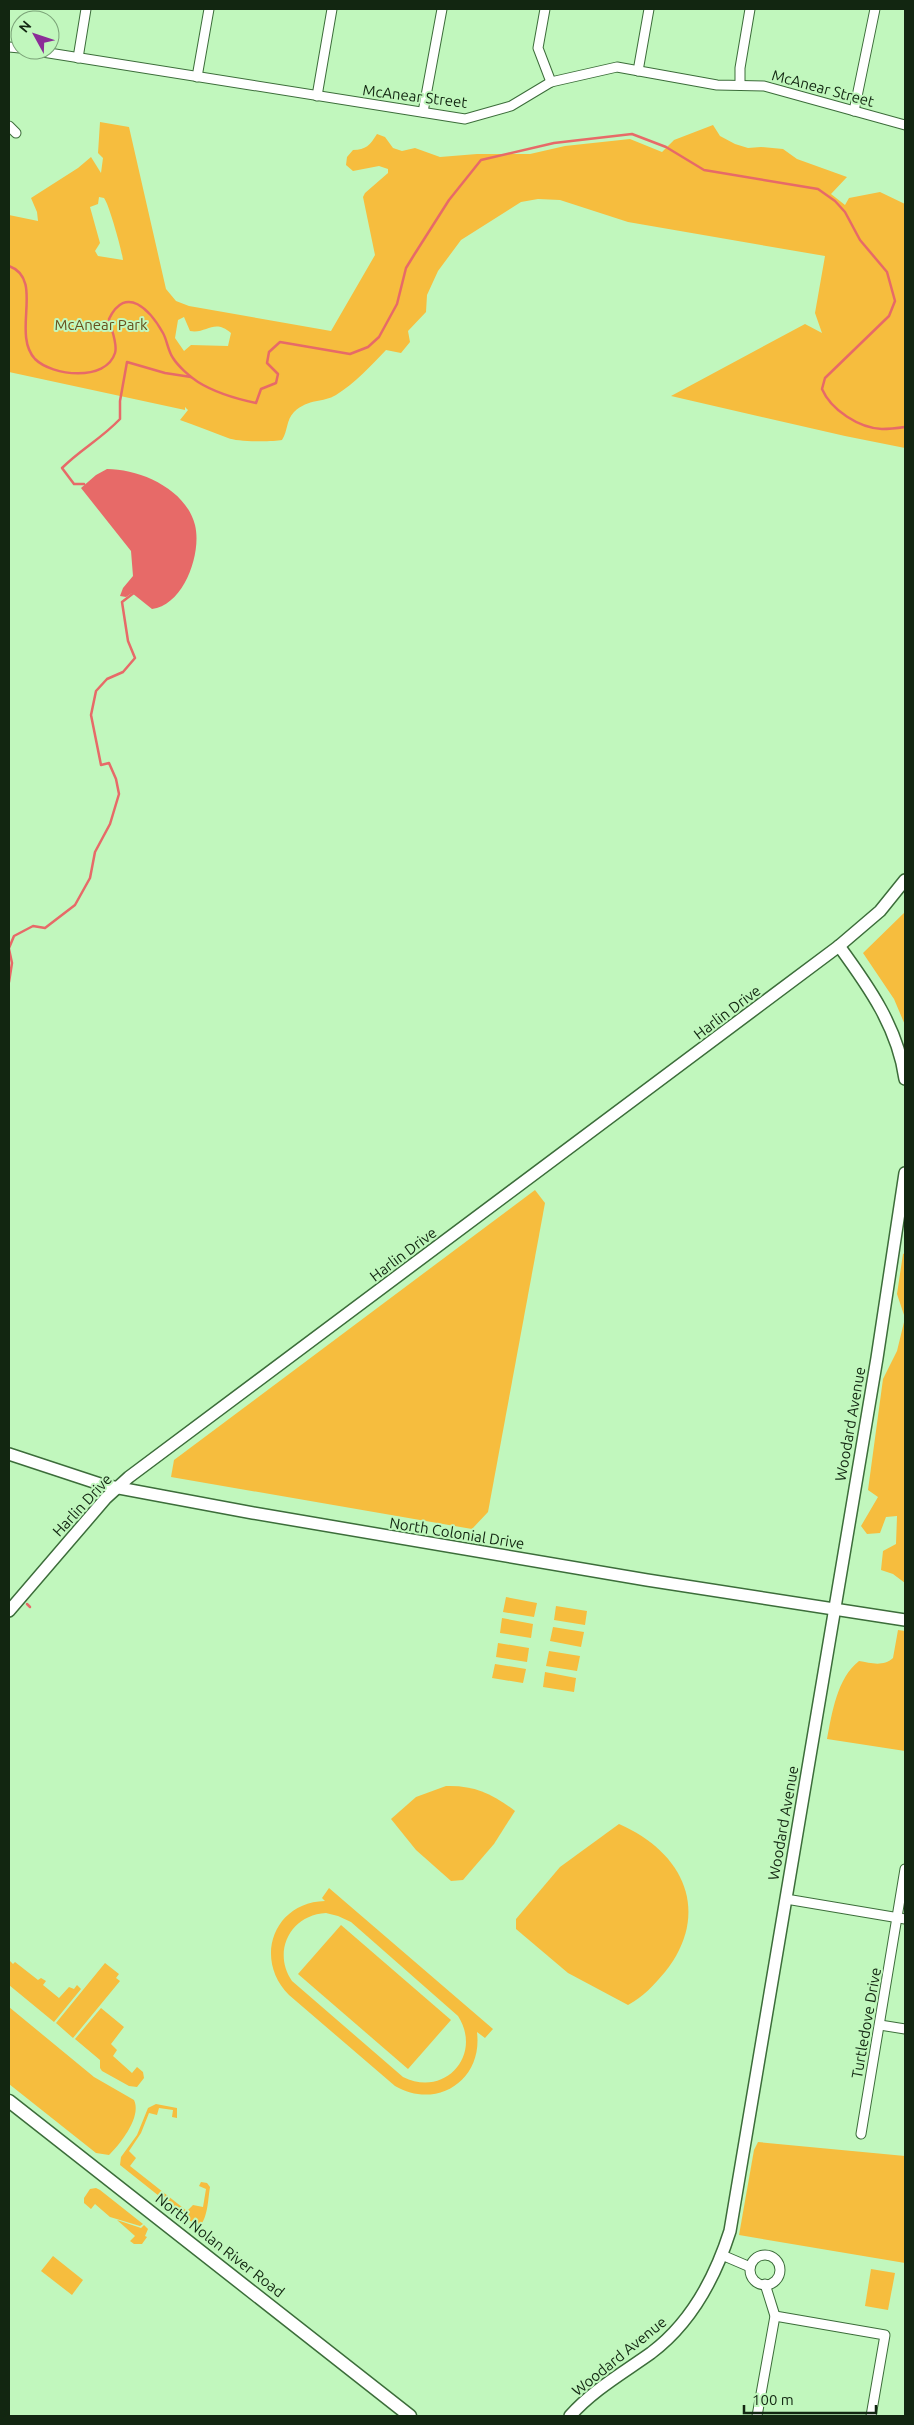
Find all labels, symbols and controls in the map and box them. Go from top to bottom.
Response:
north arrow [10,10,60,60]
text: N [16,17,35,36]
street label: McAnear Street [770,66,876,110]
street label: McAnear Street [362,81,468,111]
park label: McAnear Park [54,316,148,333]
street label: Harlin Drive [690,981,764,1043]
street label: Harlin Drive [366,1223,440,1285]
street label: Woodard Avenue [832,1365,868,1483]
street label: Harlin Drive [49,1470,115,1540]
street label: North Colonial Drive [388,1514,526,1552]
street label: Woodard Avenue [765,1764,801,1882]
street label: Turtledove Drive [848,1966,884,2080]
street label: North Nolan River Road [152,2190,288,2300]
street label: Woodard Avenue [569,2313,669,2399]
scale bar [744,2382,876,2414]
text: 100 m [752,2391,794,2408]

